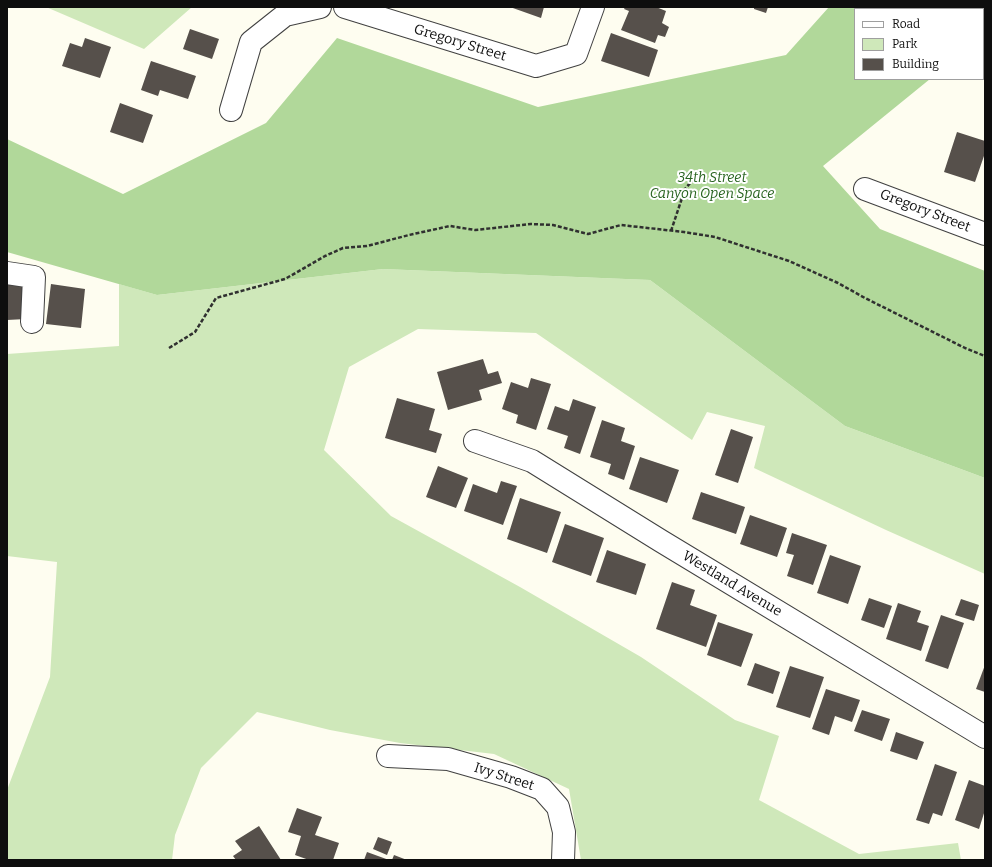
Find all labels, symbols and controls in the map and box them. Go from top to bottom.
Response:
legend [854,8,984,80]
text: Road [892,17,920,31]
street label: Gregory Street [412,21,508,65]
text: Park [892,37,917,51]
text: Building [892,57,939,71]
park label: 34th Street Canyon Open Space [650,170,774,202]
street label: Gregory Street [877,186,973,236]
street label: Westland Avenue [679,548,785,620]
street label: Ivy Street [472,759,536,795]

